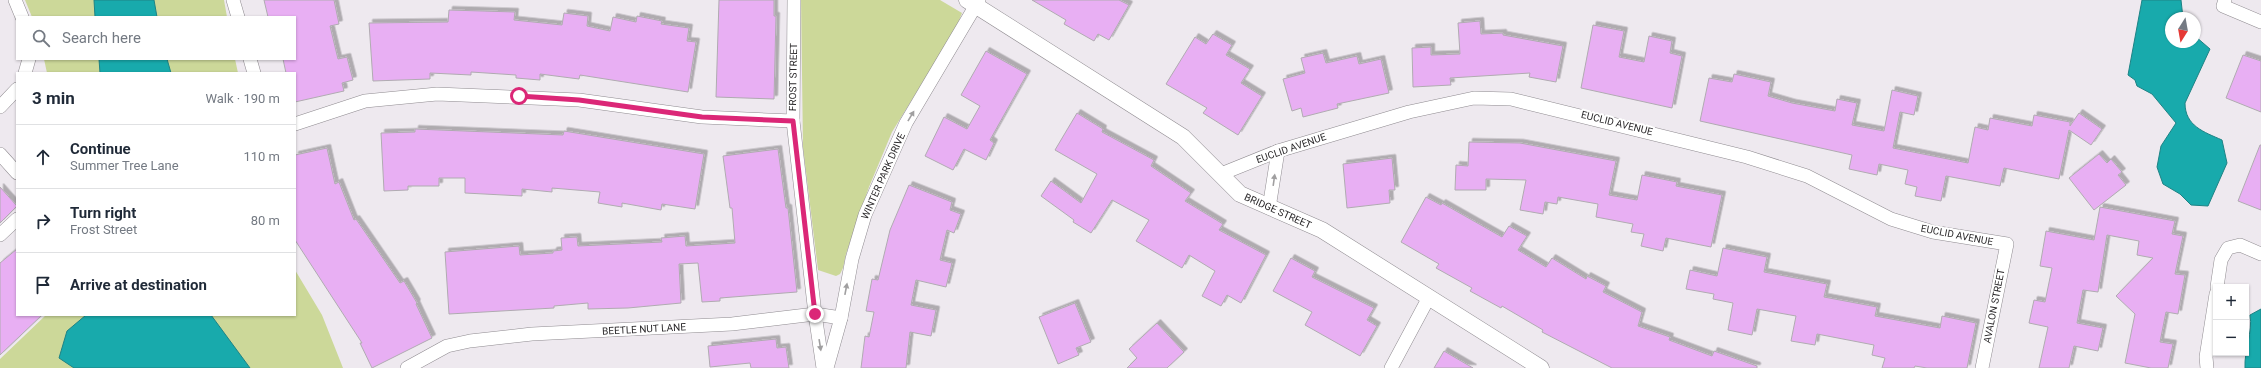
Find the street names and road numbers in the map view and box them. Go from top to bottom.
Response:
street label: FROST STREET [787,43,799,111]
street label: EUCLID AVENUE [1580,109,1654,137]
street label: WINTER PARK DRIVE [859,131,907,221]
street label: EUCLID AVENUE [1255,131,1328,165]
street label: BRIDGE STREET [1243,191,1313,231]
street label: EUCLID AVENUE [1920,223,1994,247]
street label: AVALON STREET [1981,268,2007,344]
street label: BEETLE NUT LANE [602,321,686,337]

